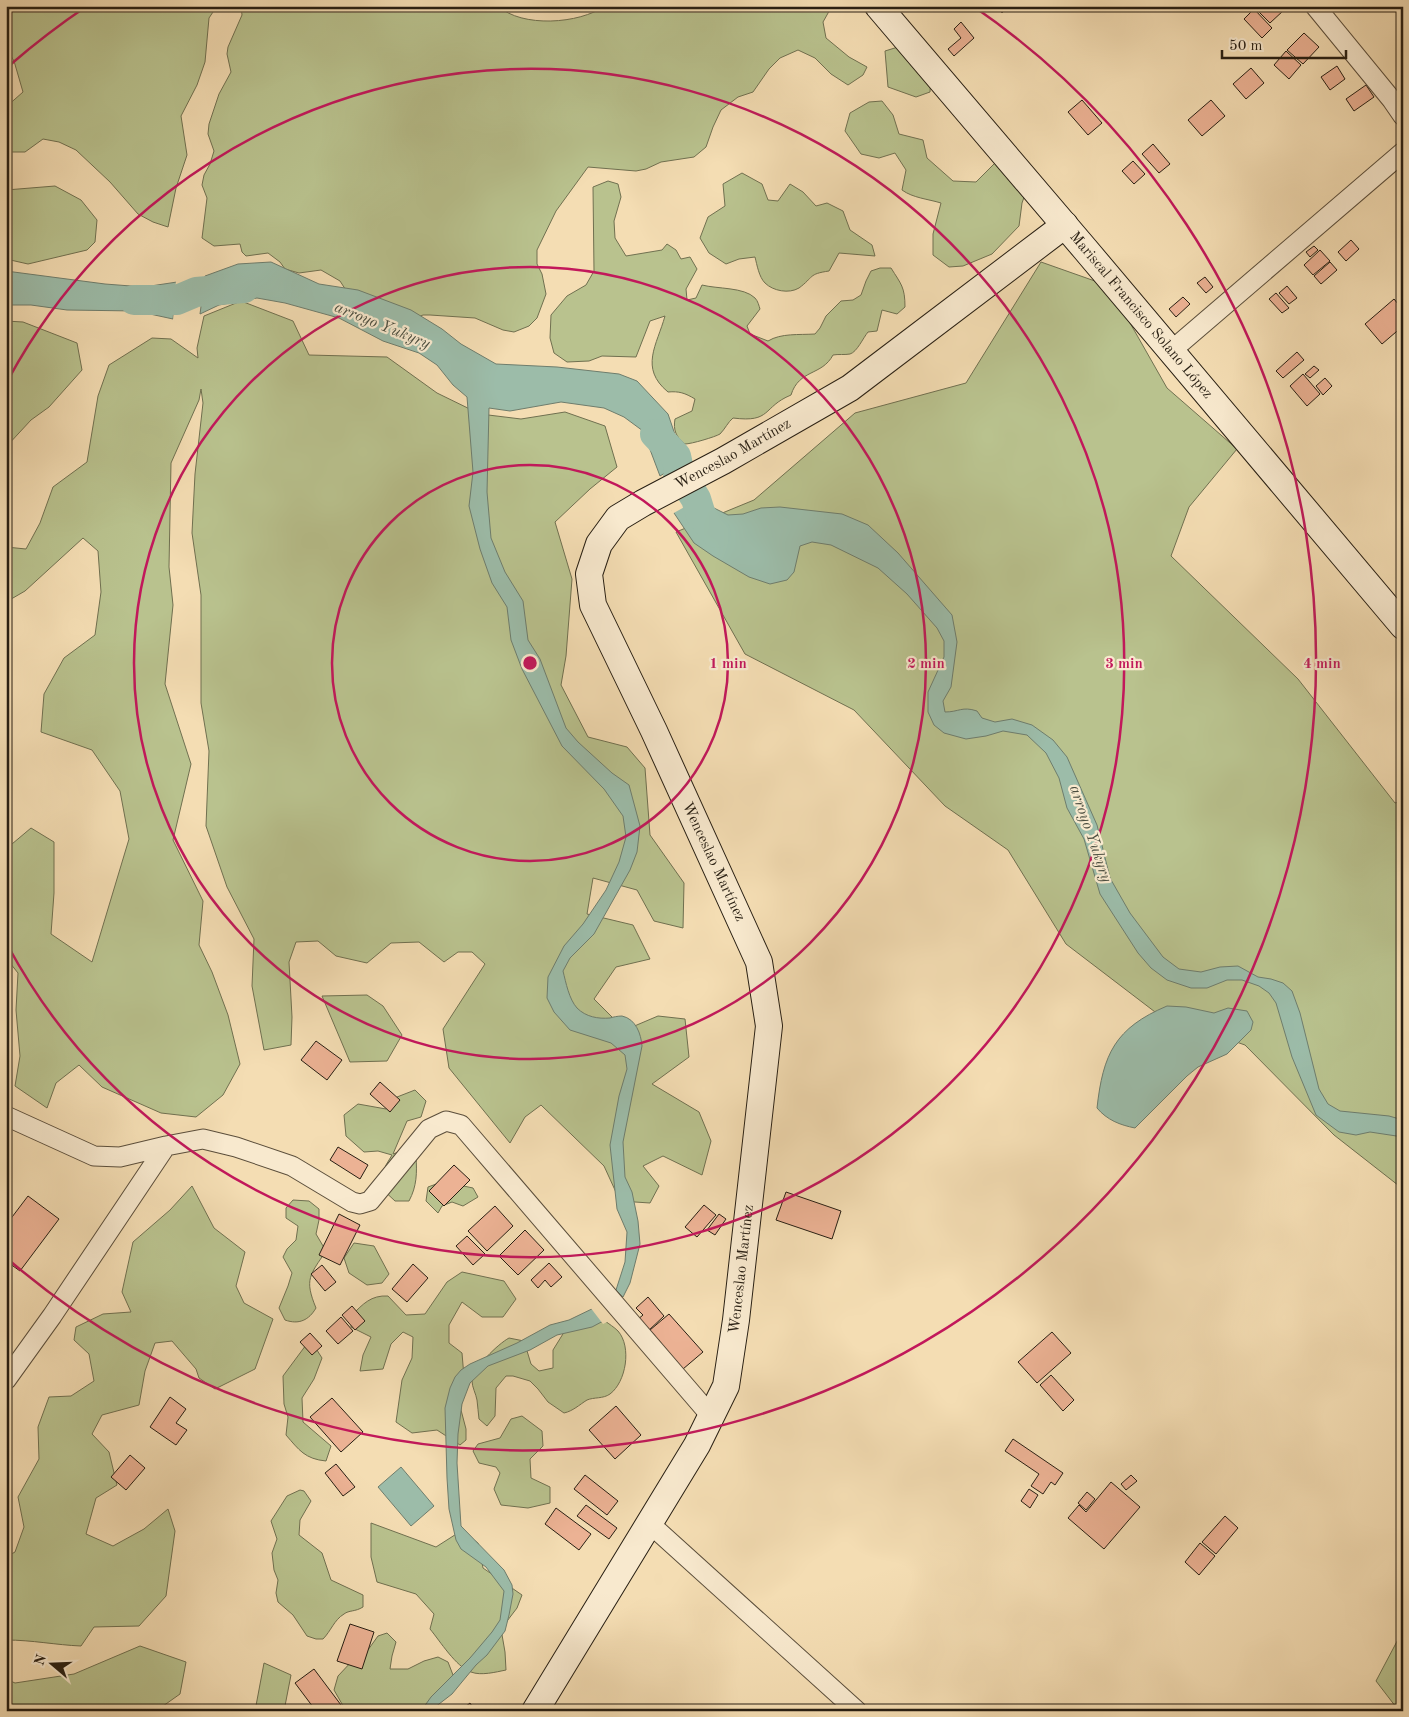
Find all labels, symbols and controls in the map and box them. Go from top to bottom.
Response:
scale bar [1222,28,1345,60]
text: 50 m [1229,39,1263,54]
street label: Mariscal Francisco Solano López [1067,229,1215,402]
water label: arroyo Yukyry [332,300,433,353]
street label: Wenceslao Martínez [673,416,794,492]
centre of rings [521,654,539,672]
text: 1 min [709,657,747,672]
text: 2 min [907,657,945,672]
text: 3 min [1105,657,1143,672]
text: 4 min [1303,657,1341,672]
water label: arroyo Yukyry [1066,783,1114,885]
street label: Wenceslao Martínez [679,800,747,924]
street label: Wenceslao Martínez [727,1204,756,1335]
north arrow [28,1640,78,1690]
text: N [32,1652,49,1667]

